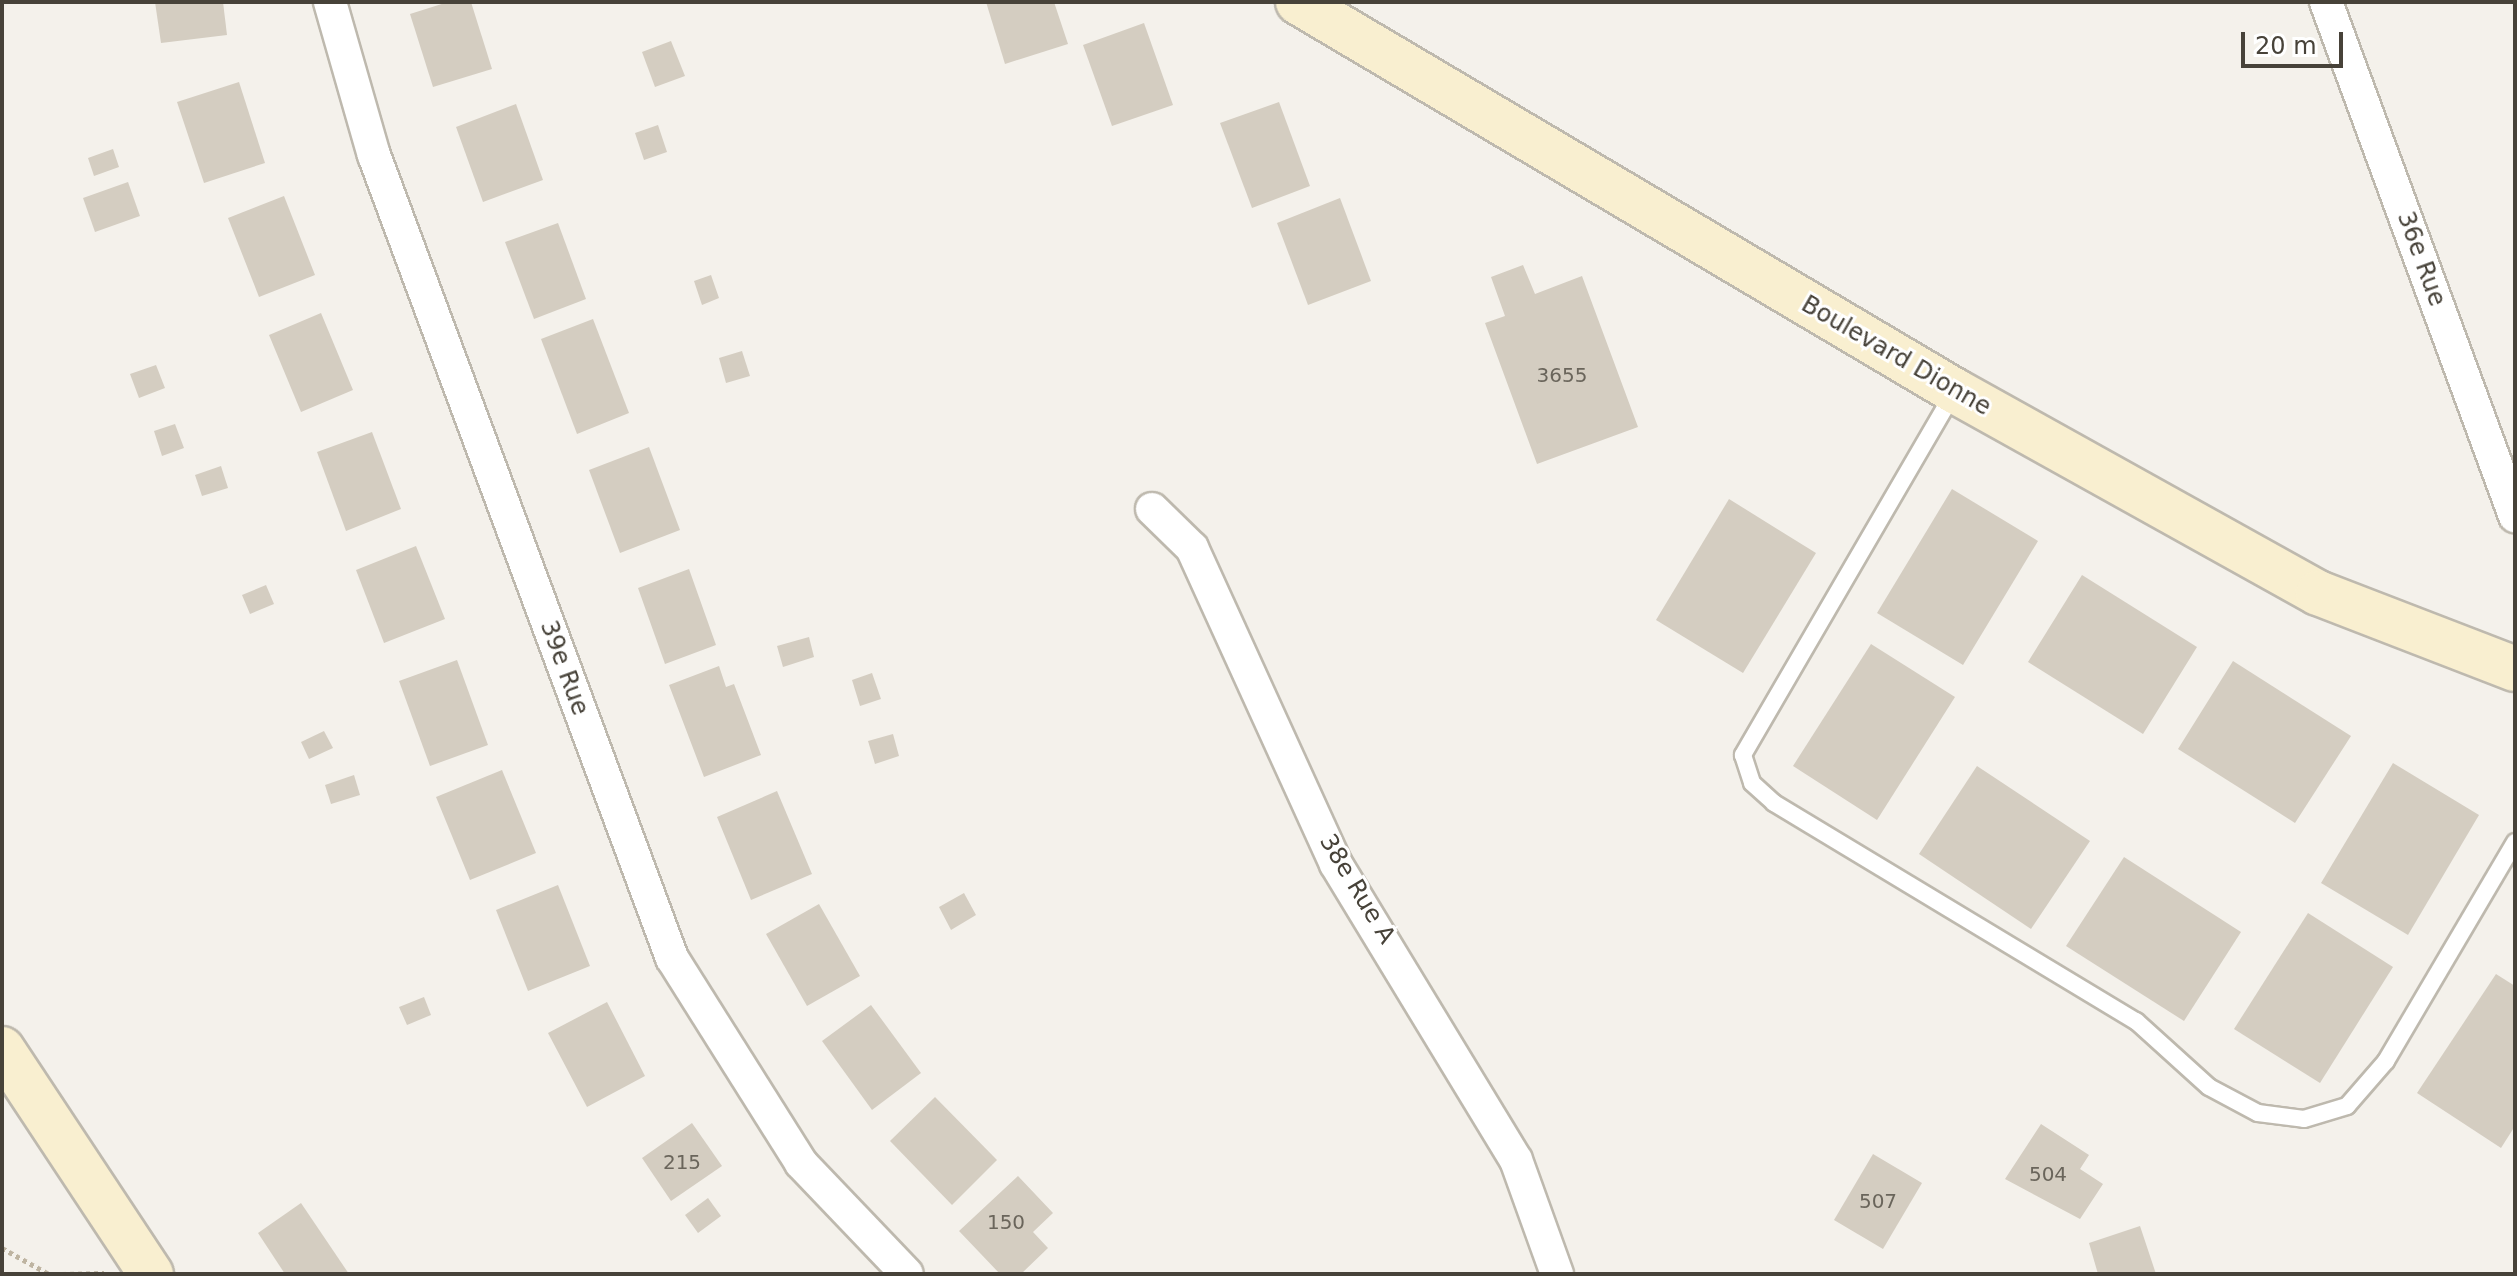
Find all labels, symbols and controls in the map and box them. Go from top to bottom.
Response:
scale bar [2245,16,2347,66]
text: 20 m [2255,32,2317,60]
street label: 36e Rue [2391,208,2451,310]
street label: Boulevard Dionne [1796,290,1996,422]
house number: 3655 [1537,363,1587,387]
street label: 39e Rue [534,617,594,719]
street label: 38e Rue A [1313,829,1401,949]
house number: 215 [663,1150,701,1174]
house number: 504 [2029,1162,2067,1186]
house number: 507 [1859,1189,1897,1213]
house number: 150 [987,1210,1025,1234]

